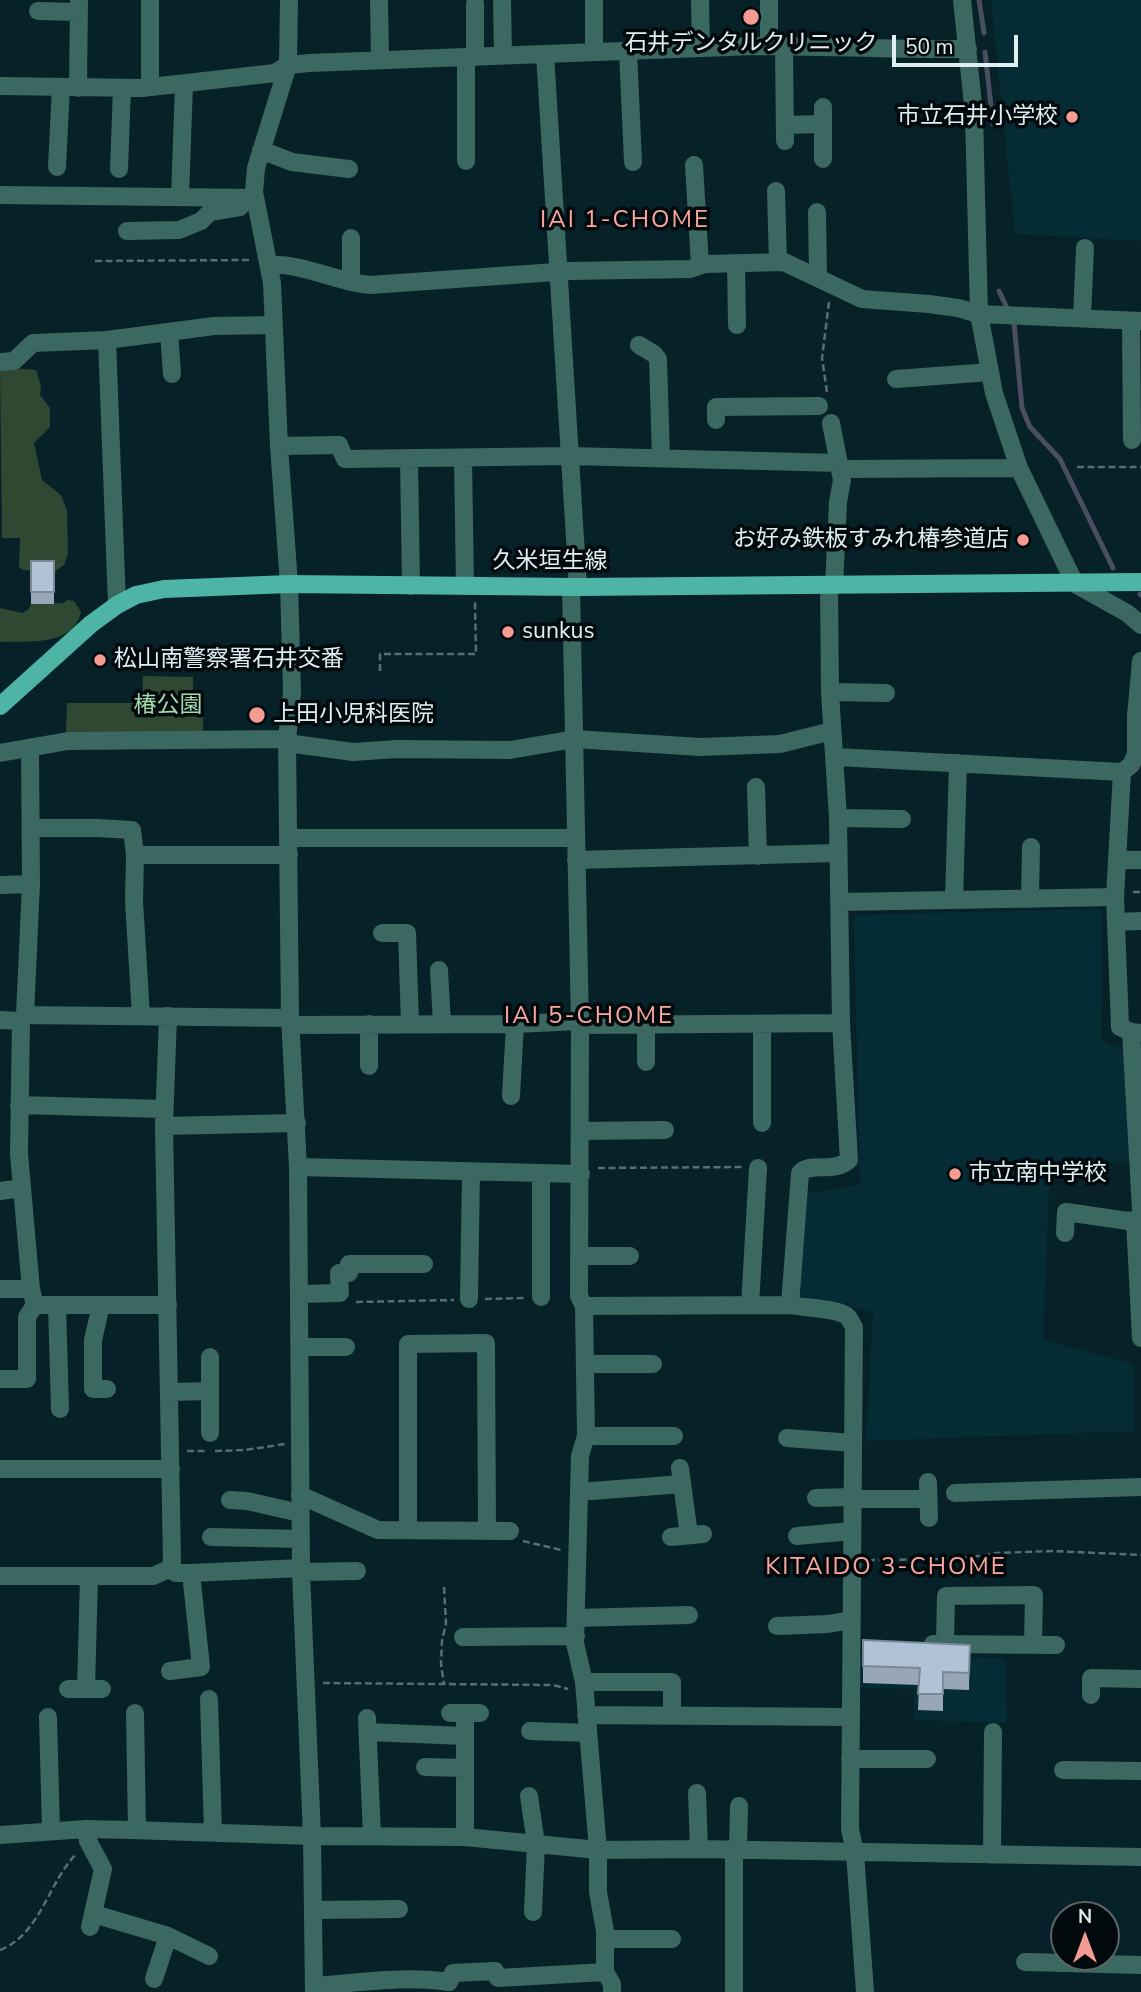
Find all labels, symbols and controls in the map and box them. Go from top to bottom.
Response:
marker: 石井デンタルクリニック [741,7,761,27]
scale bar [896,21,1022,65]
place label: 石井デンタルクリニック [625,30,877,58]
text: 50 m [905,33,954,61]
place label: 市立石井小学校 [897,103,1058,131]
marker: 市立石井小学校 [1064,109,1080,125]
district label: IAI 1-CHOME [541,207,709,235]
place label: お好み鉄板すみれ椿参道店 [733,526,1009,554]
marker: お好み鉄板すみれ椿参道店 [1015,532,1031,548]
street label: 久米垣生線 [493,548,607,576]
place label: sunkus [522,618,594,646]
marker: sunkus [500,624,516,640]
place label: 松山南警察署石井交番 [114,646,344,674]
marker: 松山南警察署石井交番 [92,652,108,668]
park label: 椿公園 [134,692,202,720]
place label: 上田小児科医院 [273,701,434,729]
marker: 上田小児科医院 [247,705,267,725]
district label: IAI 5-CHOME [505,1003,673,1031]
place label: 市立南中学校 [969,1160,1107,1188]
marker: 市立南中学校 [947,1166,963,1182]
district label: KITAIDO 3-CHOME [767,1554,1005,1582]
north arrow [1050,1901,1120,1971]
text: N [1078,1904,1092,1930]

